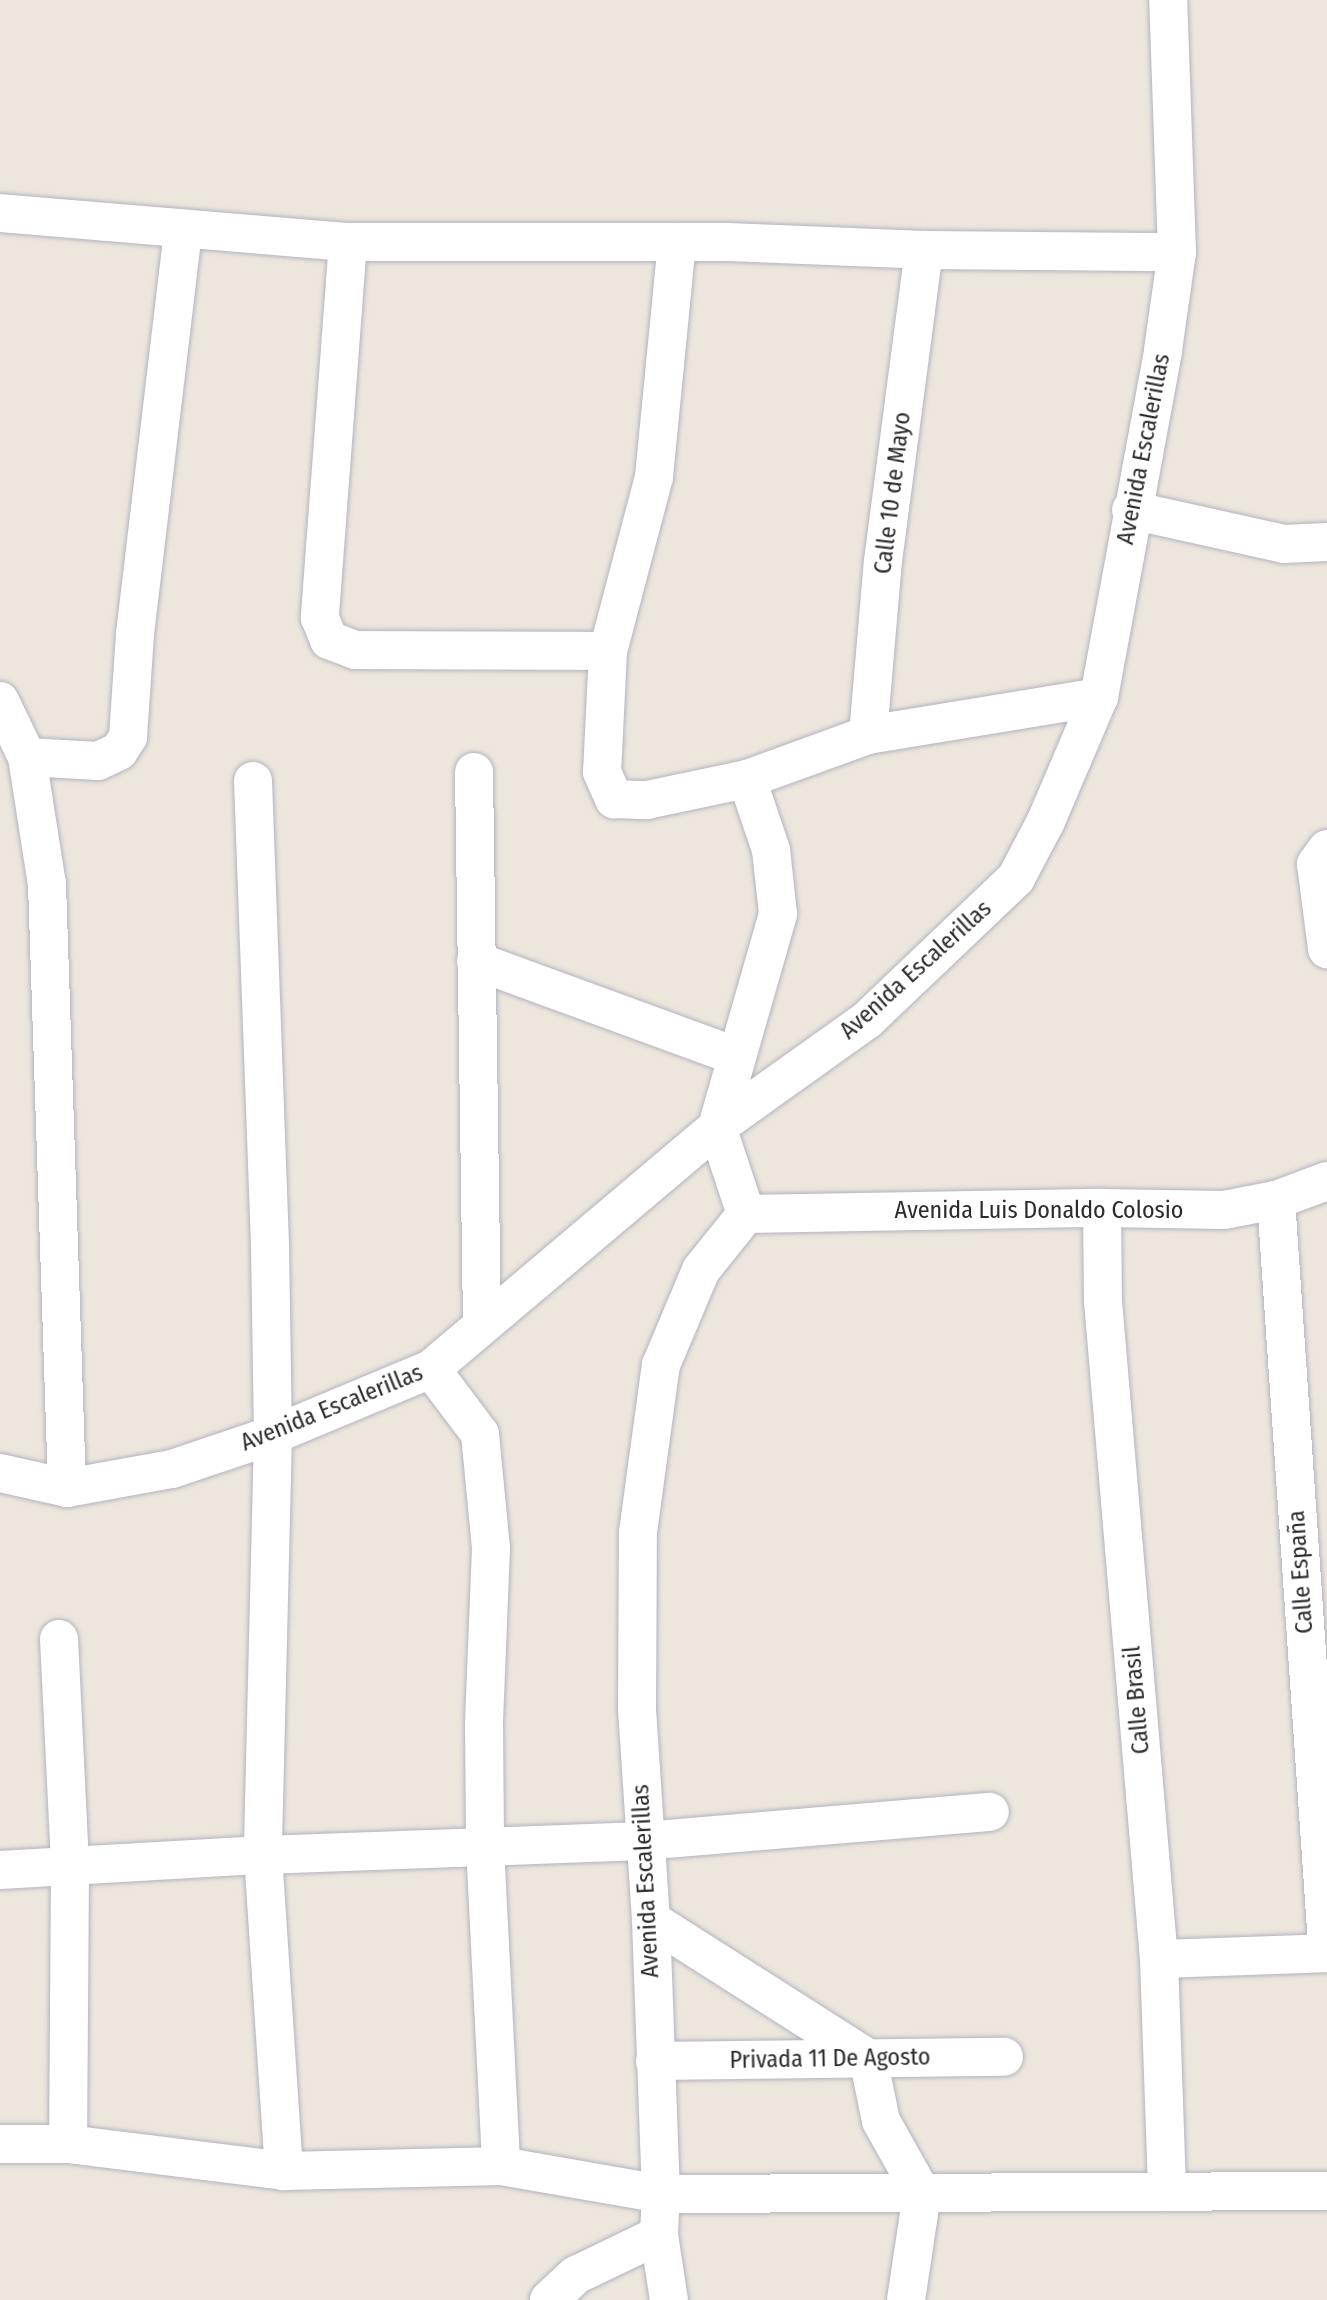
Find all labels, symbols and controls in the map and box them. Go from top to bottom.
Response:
street label: Avenida Escalerillas [1111,351,1177,547]
street label: Calle 10 de Mayo [869,410,917,576]
street label: Avenida Escalerillas [834,894,998,1046]
street label: Avenida Luis Donaldo Colosio [895,1197,1183,1225]
street label: Avenida Escalerillas [237,1358,427,1458]
street label: Calle España [1282,1509,1320,1635]
street label: Calle Brasil [1118,1645,1156,1755]
street label: Avenida Escalerillas [627,1783,665,1979]
street label: Privada 11 De Agosto [729,2043,931,2075]

